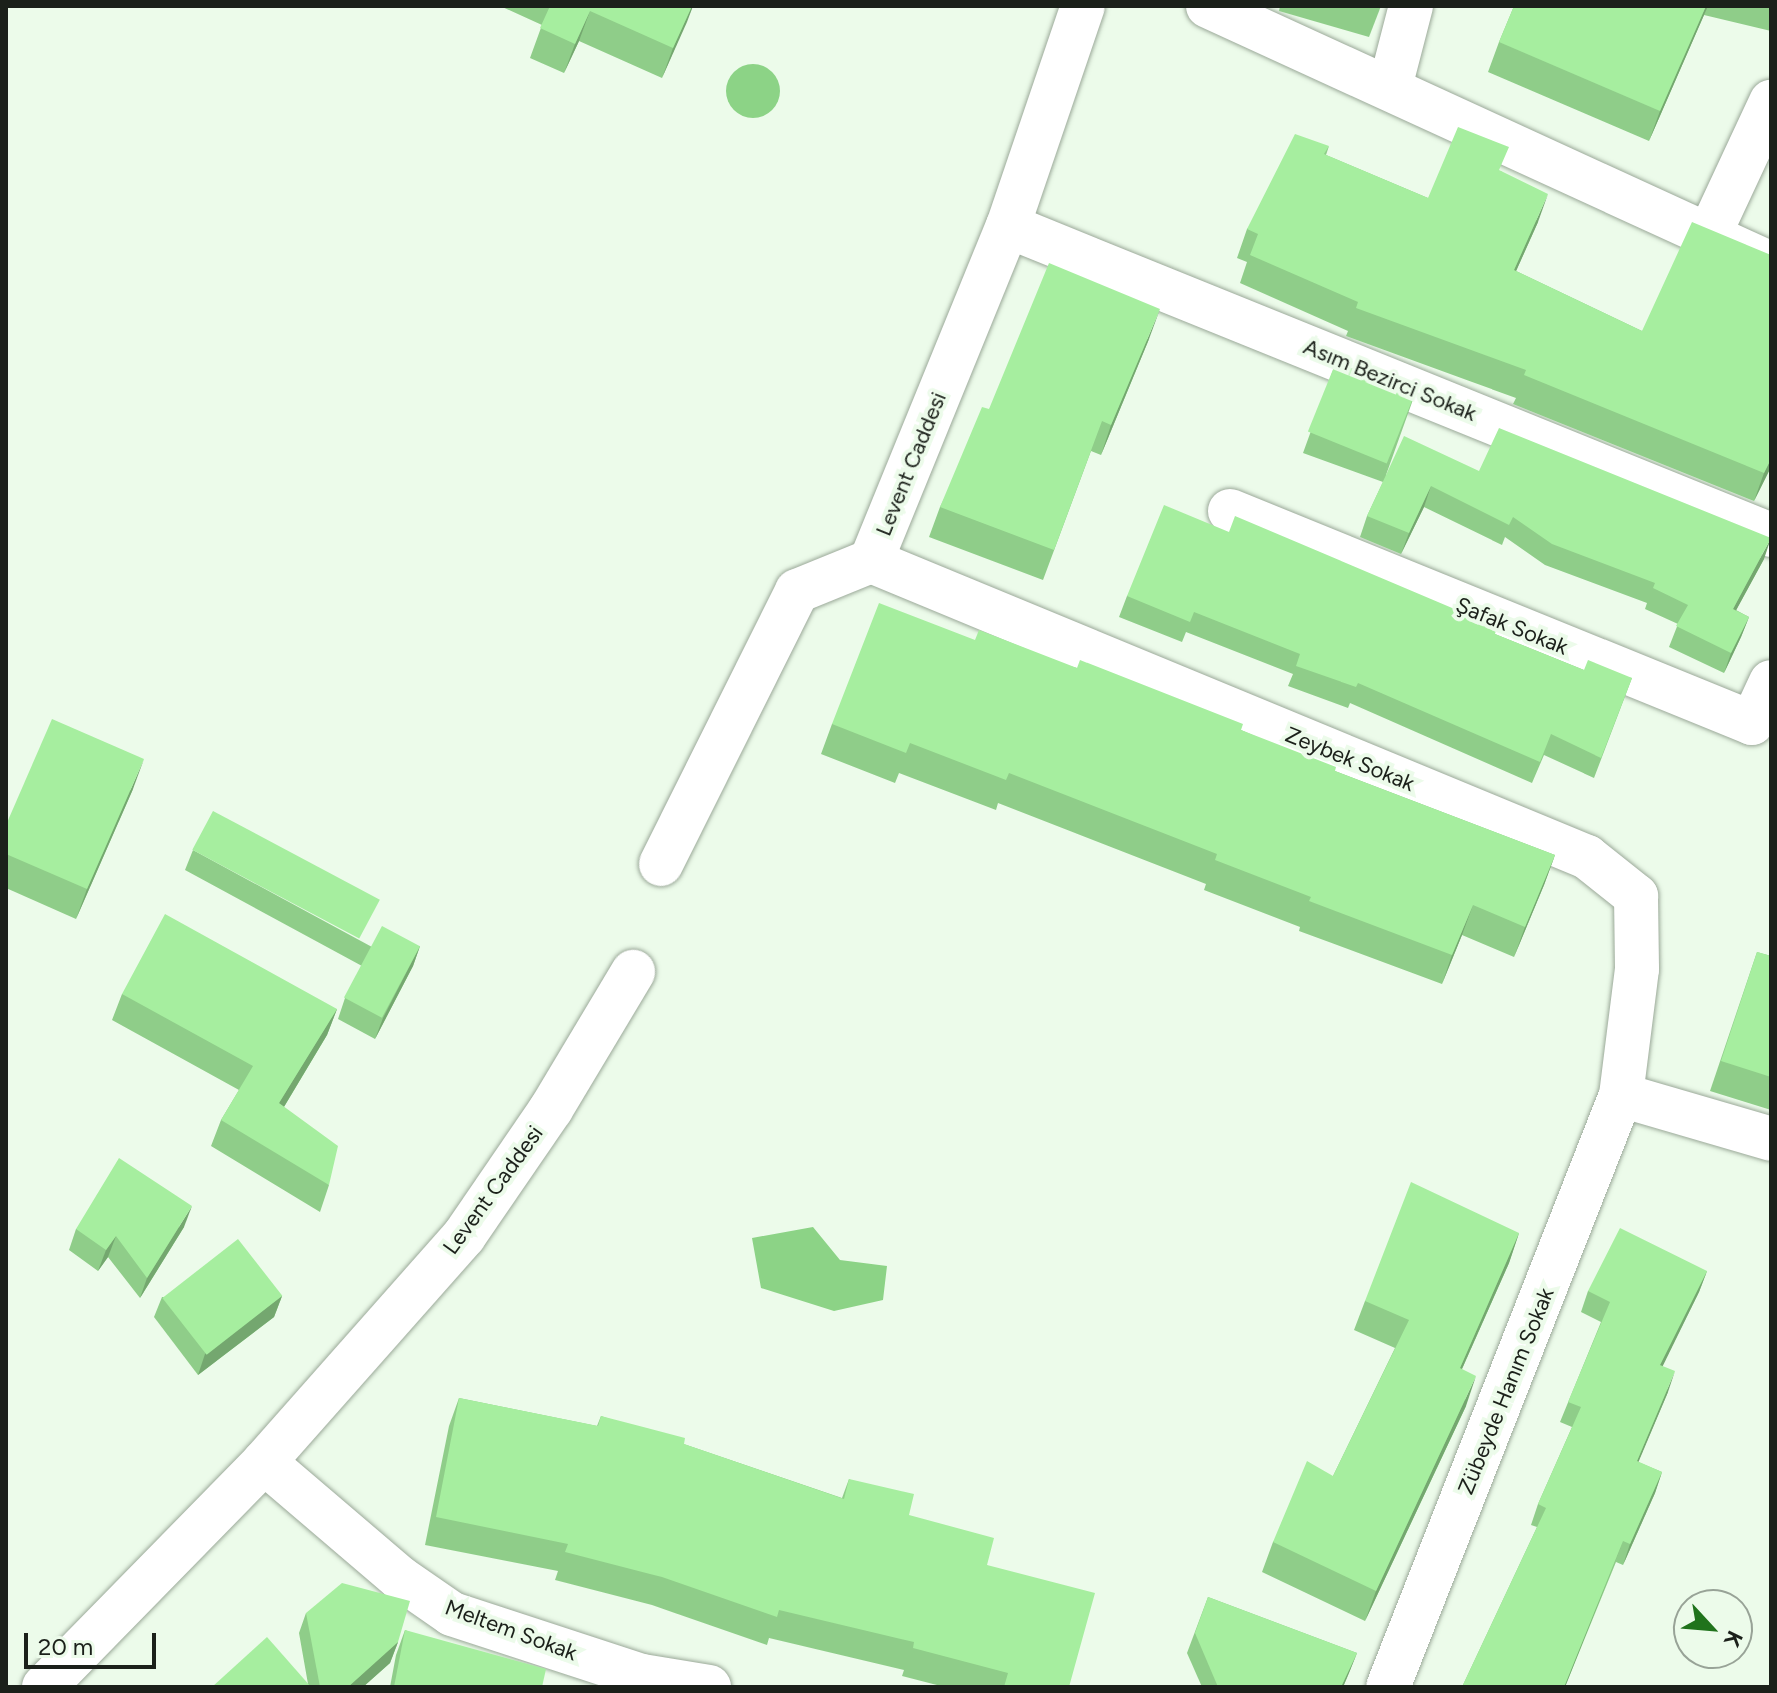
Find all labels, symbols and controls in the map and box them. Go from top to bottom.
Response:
street label: Asım Bezirci Sokak [1300,333,1480,427]
street label: Levent Caddesi [870,388,952,540]
street label: Şafak Sokak [1452,592,1572,660]
street label: Zeybek Sokak [1282,721,1418,797]
street label: Levent Caddesi [437,1121,549,1259]
street label: Zübeyde Hanım Sokak [1452,1284,1560,1498]
north arrow [1673,1589,1753,1669]
street label: Meltem Sokak [441,1594,581,1666]
scale bar [28,1617,160,1667]
text: K [1718,1626,1749,1651]
text: 20 m [38,1632,93,1661]

